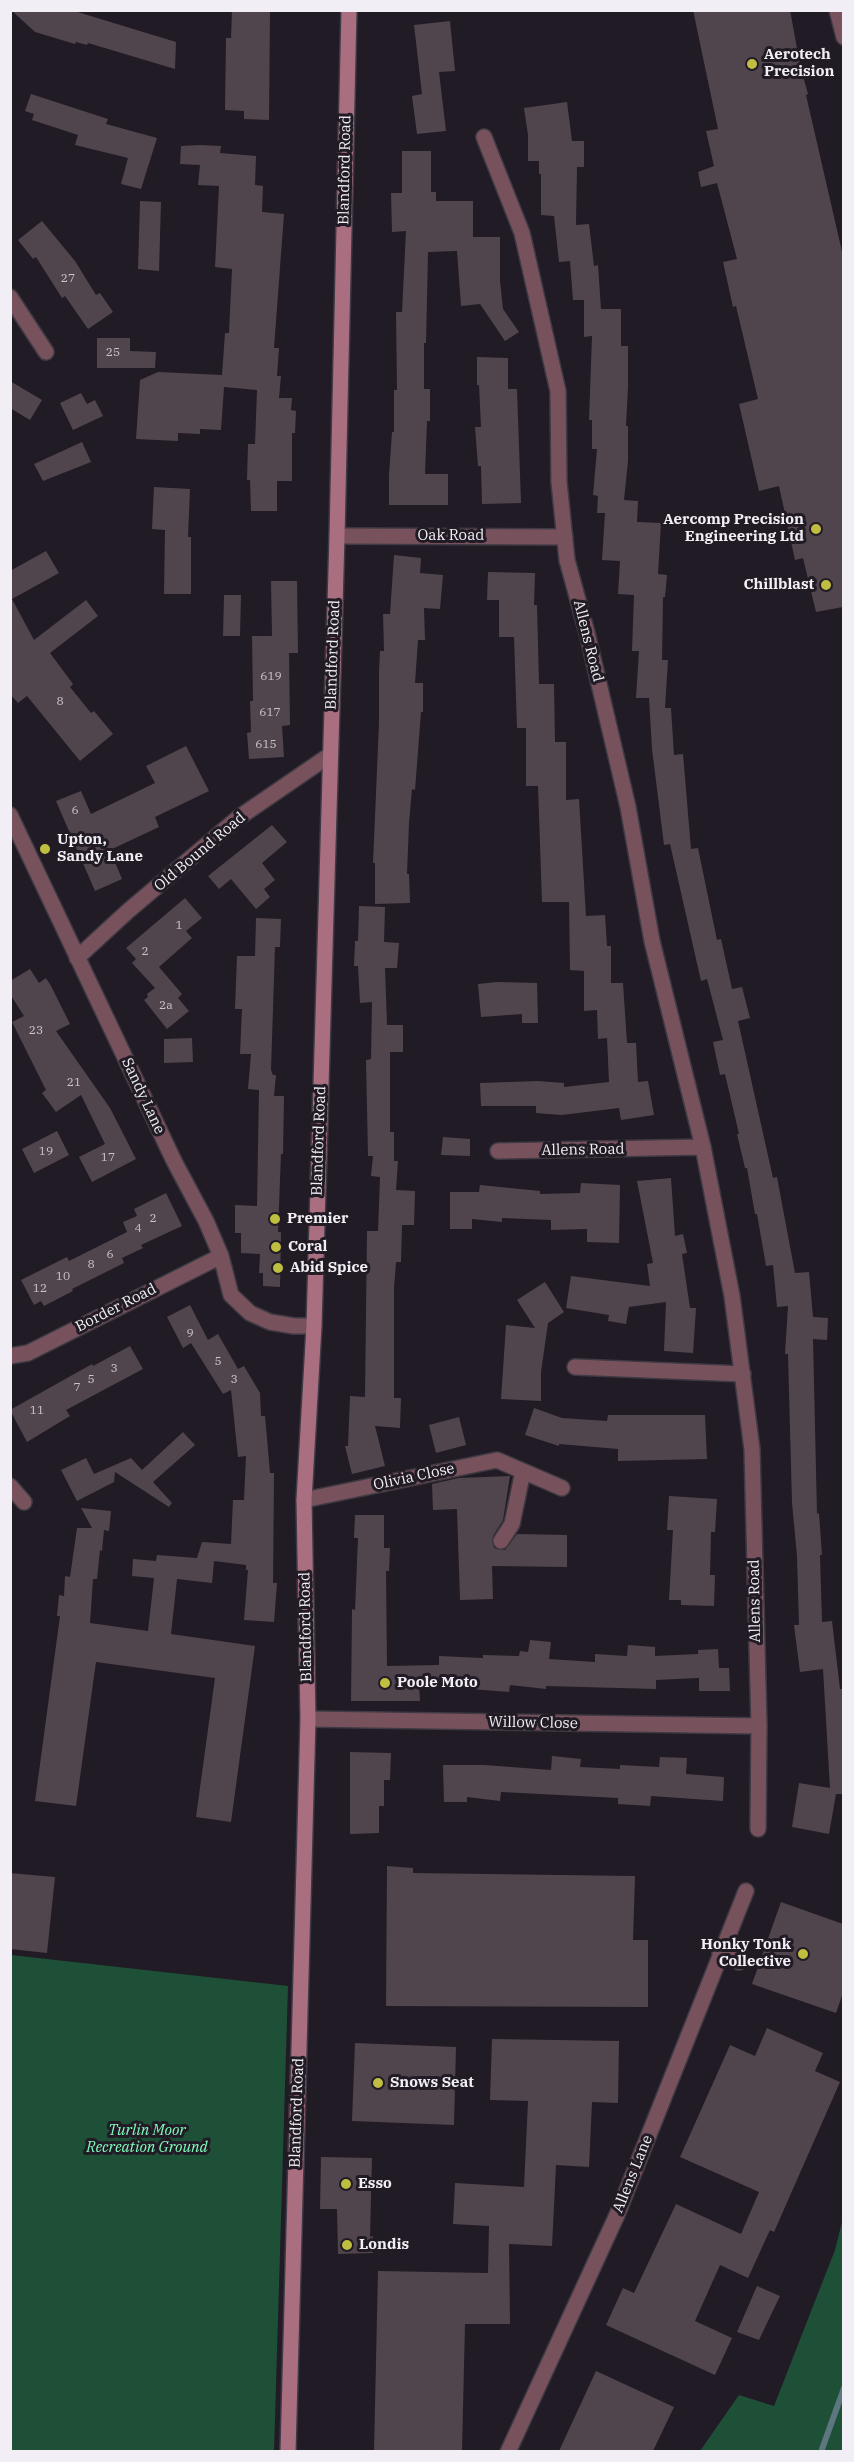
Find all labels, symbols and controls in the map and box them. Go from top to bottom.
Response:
place label: Aerotech Precision [764,46,834,81]
marker: Aerotech Precision [745,57,759,71]
street label: Blandford Road [335,115,355,225]
house number: 27 [61,272,75,286]
house number: 25 [106,346,120,360]
place label: Aercomp Precision Engineering Ltd [663,511,804,546]
marker: Aercomp Precision Engineering Ltd [809,522,823,536]
street label: Oak Road [418,527,484,545]
place label: Chillblast [744,576,814,594]
marker: Chillblast [819,578,833,592]
street label: Allens Road [569,598,607,684]
street label: Blandford Road [322,600,344,710]
house number: 619 [260,670,282,684]
house number: 8 [56,695,64,709]
house number: 617 [259,706,281,720]
house number: 615 [255,738,277,752]
house number: 6 [71,804,79,818]
street label: Old Bound Road [151,809,249,895]
place label: Upton, Sandy Lane [57,831,143,866]
marker: Upton, Sandy Lane [38,842,52,856]
house number: 1 [175,919,183,933]
house number: 2 [141,945,149,959]
house number: 2a [159,999,173,1013]
house number: 23 [29,1024,43,1038]
street label: Sandy Lane [118,1055,168,1137]
house number: 21 [67,1076,81,1090]
street label: Blandford Road [308,1086,330,1196]
street label: Allens Road [541,1140,625,1160]
house number: 19 [39,1145,53,1159]
house number: 17 [101,1151,115,1165]
place label: Premier [287,1210,348,1228]
house number: 2 [149,1212,157,1226]
marker: Premier [268,1212,282,1226]
house number: 4 [134,1222,142,1236]
place label: Coral [288,1238,327,1256]
marker: Coral [269,1240,283,1254]
house number: 6 [106,1248,114,1262]
house number: 8 [87,1258,95,1272]
place label: Abid Spice [290,1259,368,1277]
marker: Abid Spice [271,1261,285,1275]
house number: 10 [56,1270,70,1284]
street label: Border Road [73,1280,159,1336]
house number: 12 [33,1282,47,1296]
house number: 9 [186,1327,194,1341]
house number: 5 [214,1355,222,1369]
house number: 3 [110,1362,118,1376]
house number: 5 [87,1373,95,1387]
house number: 3 [230,1373,238,1387]
house number: 7 [73,1381,81,1395]
house number: 11 [30,1404,44,1418]
street label: Olivia Close [372,1460,456,1494]
street label: Allens Road [745,1559,765,1643]
street label: Blandford Road [296,1572,316,1682]
place label: Poole Moto [397,1674,478,1692]
marker: Poole Moto [378,1676,392,1690]
street label: Willow Close [488,1713,578,1733]
place label: Honky Tonk Collective [701,1936,791,1971]
marker: Honky Tonk Collective [796,1947,810,1961]
street label: Blandford Road [286,2058,308,2168]
place label: Snows Seat [390,2074,474,2092]
marker: Snows Seat [371,2076,385,2090]
park label: Turlin Moor Recreation Ground [86,2122,208,2157]
street label: Allens Lane [609,2132,657,2216]
place label: Esso [358,2175,392,2193]
marker: Esso [339,2177,353,2191]
place label: Londis [359,2236,409,2254]
marker: Londis [340,2238,354,2252]

